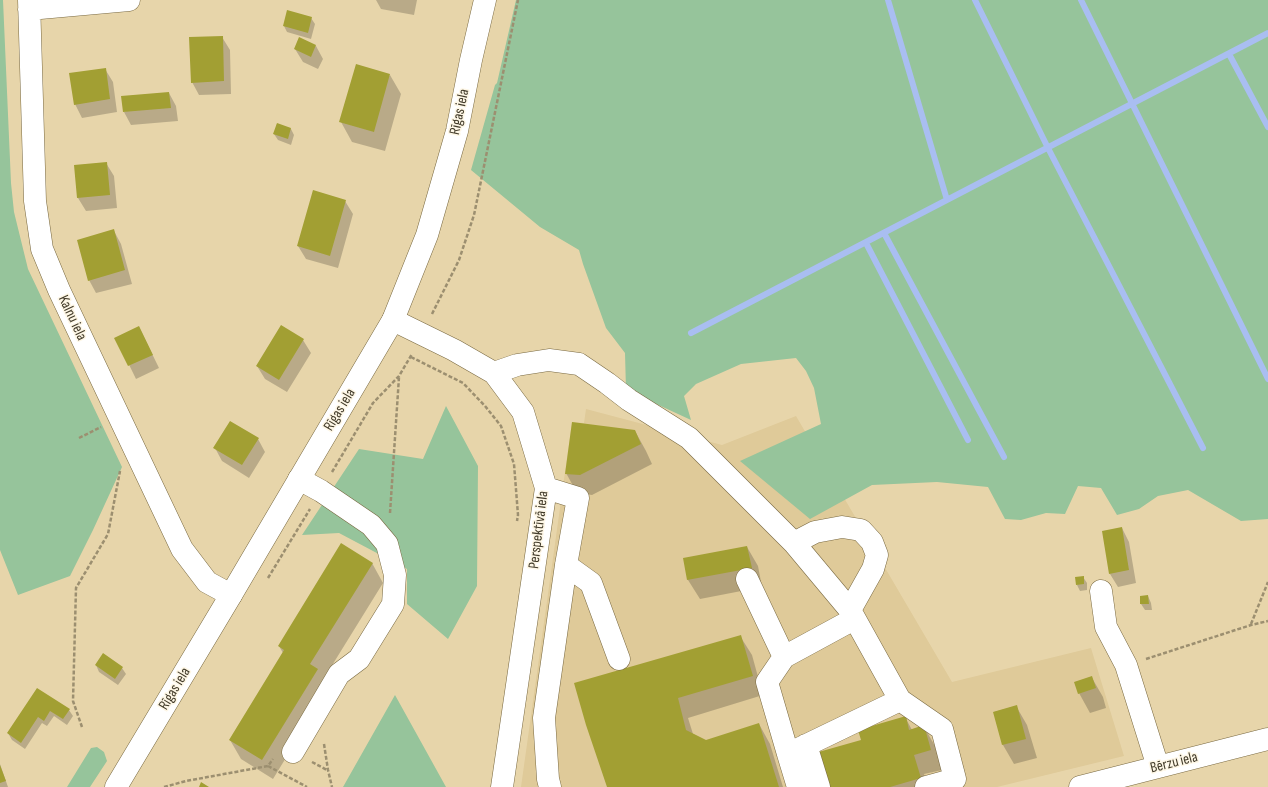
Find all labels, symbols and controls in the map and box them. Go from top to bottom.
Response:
street label: Rīgas iela [446,87,474,137]
street label: Kalnu iela [54,293,90,343]
street label: Rīgas iela [320,385,360,435]
street label: Perspektīvā iela [525,490,553,570]
street label: Rīgas iela [155,664,195,714]
street label: Bērzu iela [1148,748,1200,778]

